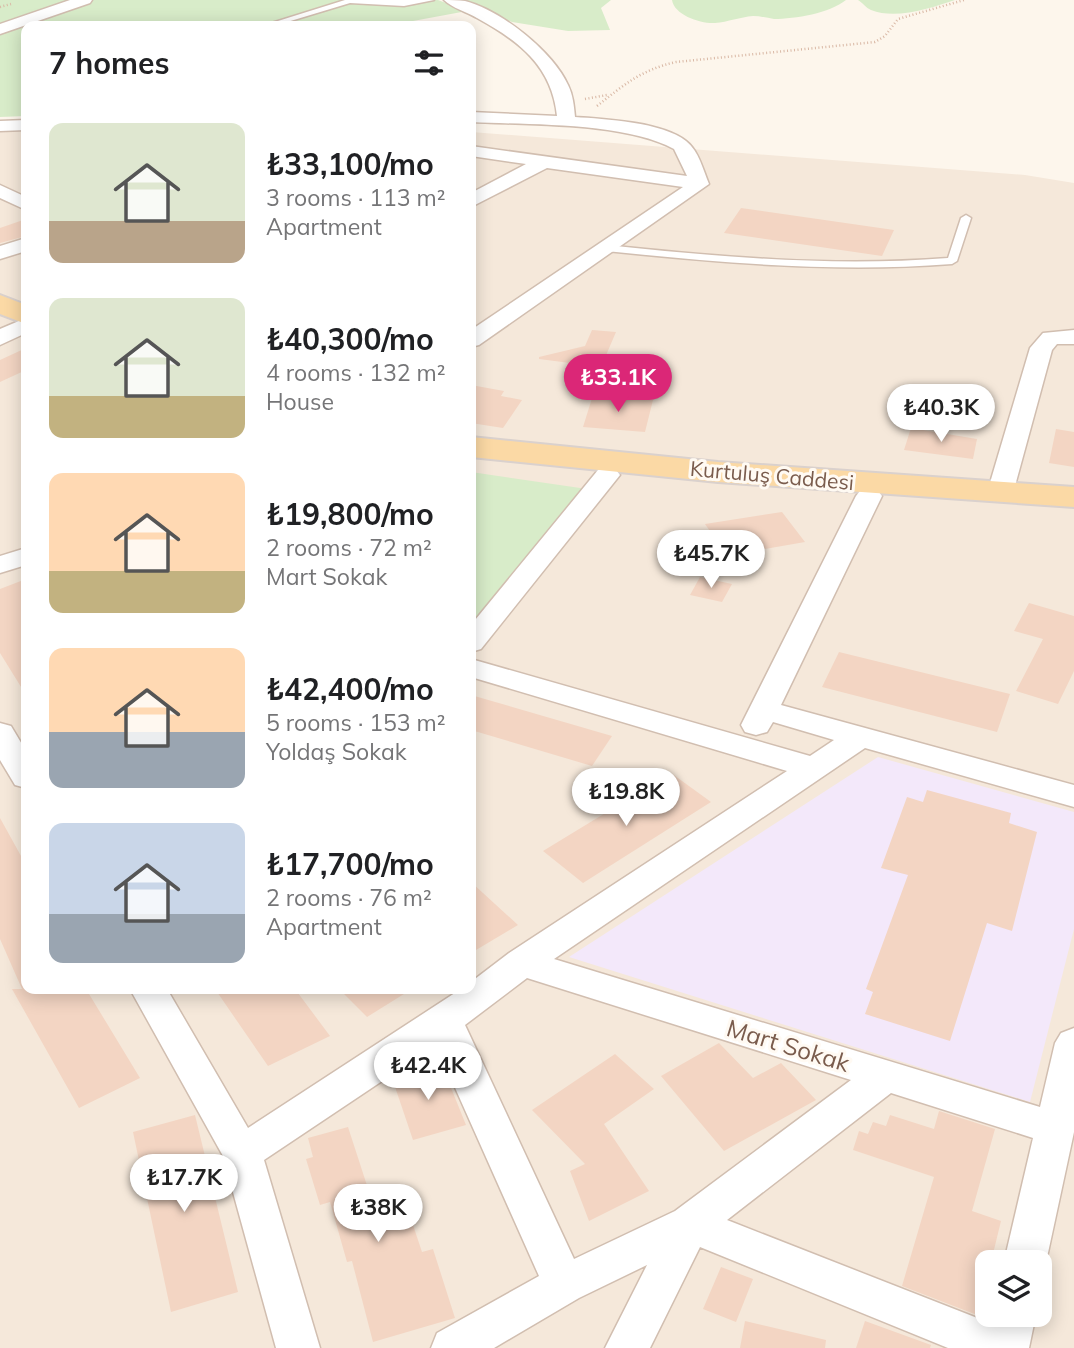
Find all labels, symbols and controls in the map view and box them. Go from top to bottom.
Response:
text: 7 homes [49,44,170,82]
icon: filters [410,44,448,82]
text: ₺33,100/mo [266,145,434,183]
icon: home [105,151,189,235]
text: 3 rooms · 113 m² [266,183,446,212]
text: Apartment [266,212,382,241]
text: ₺40,300/mo [266,320,434,358]
icon: home [105,326,189,410]
pin: ₺33.1K [561,354,675,414]
text: 4 rooms · 132 m² [266,358,446,387]
text: ₺33.1K [580,362,656,391]
pin: ₺40.3K [884,384,998,444]
text: House [266,387,334,416]
text: ₺40.3K [903,392,979,421]
street label: Kurtuluş Caddesi [689,455,855,495]
text: ₺19,800/mo [266,495,434,533]
icon: home [105,501,189,585]
pin: ₺45.7K [654,530,768,590]
text: 2 rooms · 72 m² [266,533,432,562]
text: ₺45.7K [673,538,749,567]
text: Mart Sokak [266,562,387,591]
text: ₺42,400/mo [266,670,434,708]
icon: home [105,676,189,760]
text: 5 rooms · 153 m² [266,708,446,737]
text: Yoldaş Sokak [266,737,407,766]
pin: ₺19.8K [569,768,683,828]
text: ₺19.8K [588,776,664,805]
text: ₺17,700/mo [266,845,434,883]
icon: home [105,851,189,935]
text: 2 rooms · 76 m² [266,883,432,912]
text: Apartment [266,912,382,941]
street label: Mart Sokak [723,1012,854,1078]
pin: ₺42.4K [371,1042,485,1102]
text: ₺42.4K [390,1050,466,1079]
pin: ₺17.7K [127,1154,241,1214]
text: ₺17.7K [146,1162,222,1191]
pin: ₺38K [337,1184,419,1244]
text: ₺38K [350,1192,406,1221]
map controls [975,1250,1052,1327]
button: layers [975,1250,1052,1327]

